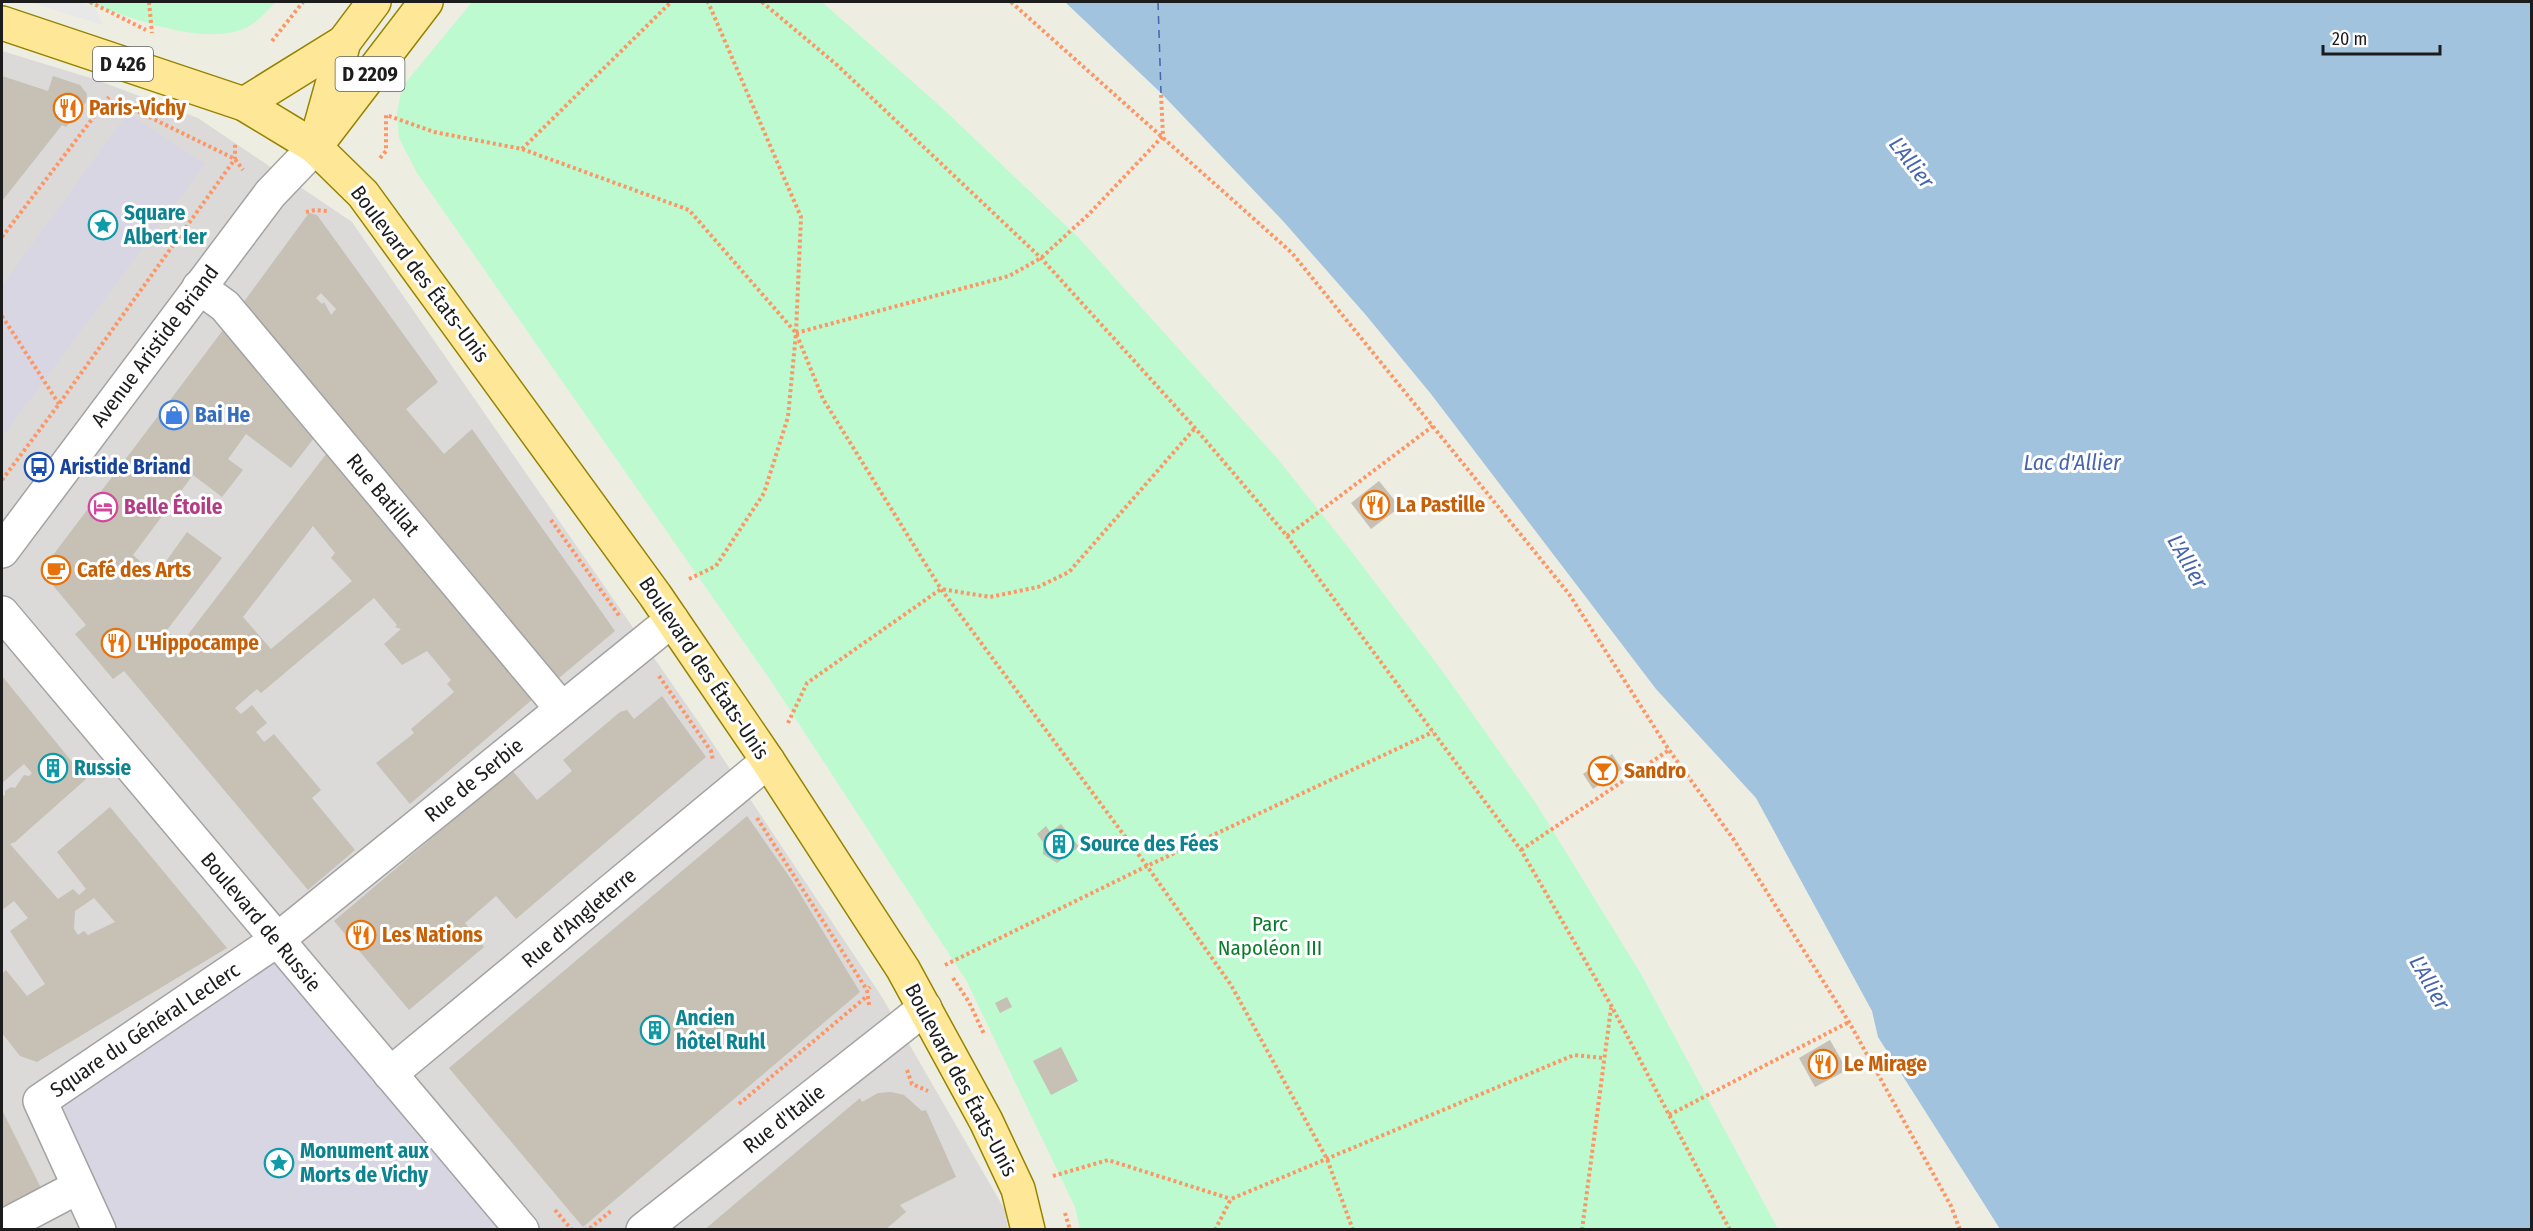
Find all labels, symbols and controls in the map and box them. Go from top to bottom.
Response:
scale bar [2323,18,2440,56]
text: 20 m [2332,28,2367,50]
road number: D 426 [93,47,153,81]
road number: D 2209 [336,57,404,91]
restaurant icon: Paris-Vichy [52,92,84,124]
place label: Paris-Vichy [89,95,187,121]
water label: L'Allier [1883,131,1941,194]
street label: Boulevard des États-Unis [345,180,495,368]
place label: Square Albert Ier [123,200,207,250]
place icon: Square Albert Ier [87,209,119,241]
street label: Avenue Aristide Briand [86,260,224,432]
shop icon: Bai He [158,399,190,431]
place label: Bai He [195,402,251,428]
street label: Rue Batillat [341,448,425,542]
water label: Lac d'Allier [2023,449,2122,476]
bus stop icon: Aristide Briand [23,451,55,483]
place label: Aristide Briand [59,454,191,480]
restaurant icon: La Pastille [1359,489,1391,521]
hotel icon: Belle Étoile [87,491,119,523]
place label: La Pastille [1396,492,1486,518]
place label: Belle Étoile [124,493,223,520]
water label: L'Allier [2161,529,2214,594]
cafe icon: Café des Arts [40,554,72,586]
place label: Café des Arts [77,557,191,583]
street label: Boulevard des États-Unis [633,572,775,764]
restaurant icon: L'Hippocampe [100,627,132,659]
place label: L'Hippocampe [137,630,259,656]
street label: Rue de Serbie [419,732,529,828]
building icon: Russie [37,752,69,784]
place label: Russie [74,755,131,781]
bar icon: Sandro [1587,755,1619,787]
place label: Sandro [1624,758,1686,784]
building icon: Source des Fées [1043,828,1075,860]
place label: Source des Fées [1080,831,1219,857]
street label: Boulevard de Russie [195,847,327,997]
street label: Rue d'Angleterre [516,862,642,974]
park label: Parc Napoléon III [1218,911,1322,961]
restaurant icon: Les Nations [345,919,377,951]
place label: Les Nations [382,922,483,948]
water label: L'Allier [2403,950,2456,1015]
street label: Square du Général Leclerc [45,957,245,1103]
street label: Boulevard des États-Unis [899,979,1023,1181]
place label: Ancien hôtel Ruhl [675,1005,766,1055]
building icon: Ancien hôtel Ruhl [639,1014,671,1046]
restaurant icon: Le Mirage [1807,1048,1839,1080]
place label: Le Mirage [1844,1051,1927,1077]
street label: Rue d'Italie [738,1079,830,1159]
place label: Monument aux Morts de Vichy [300,1138,430,1188]
place icon: Monument aux Morts de Vichy [263,1147,295,1179]

